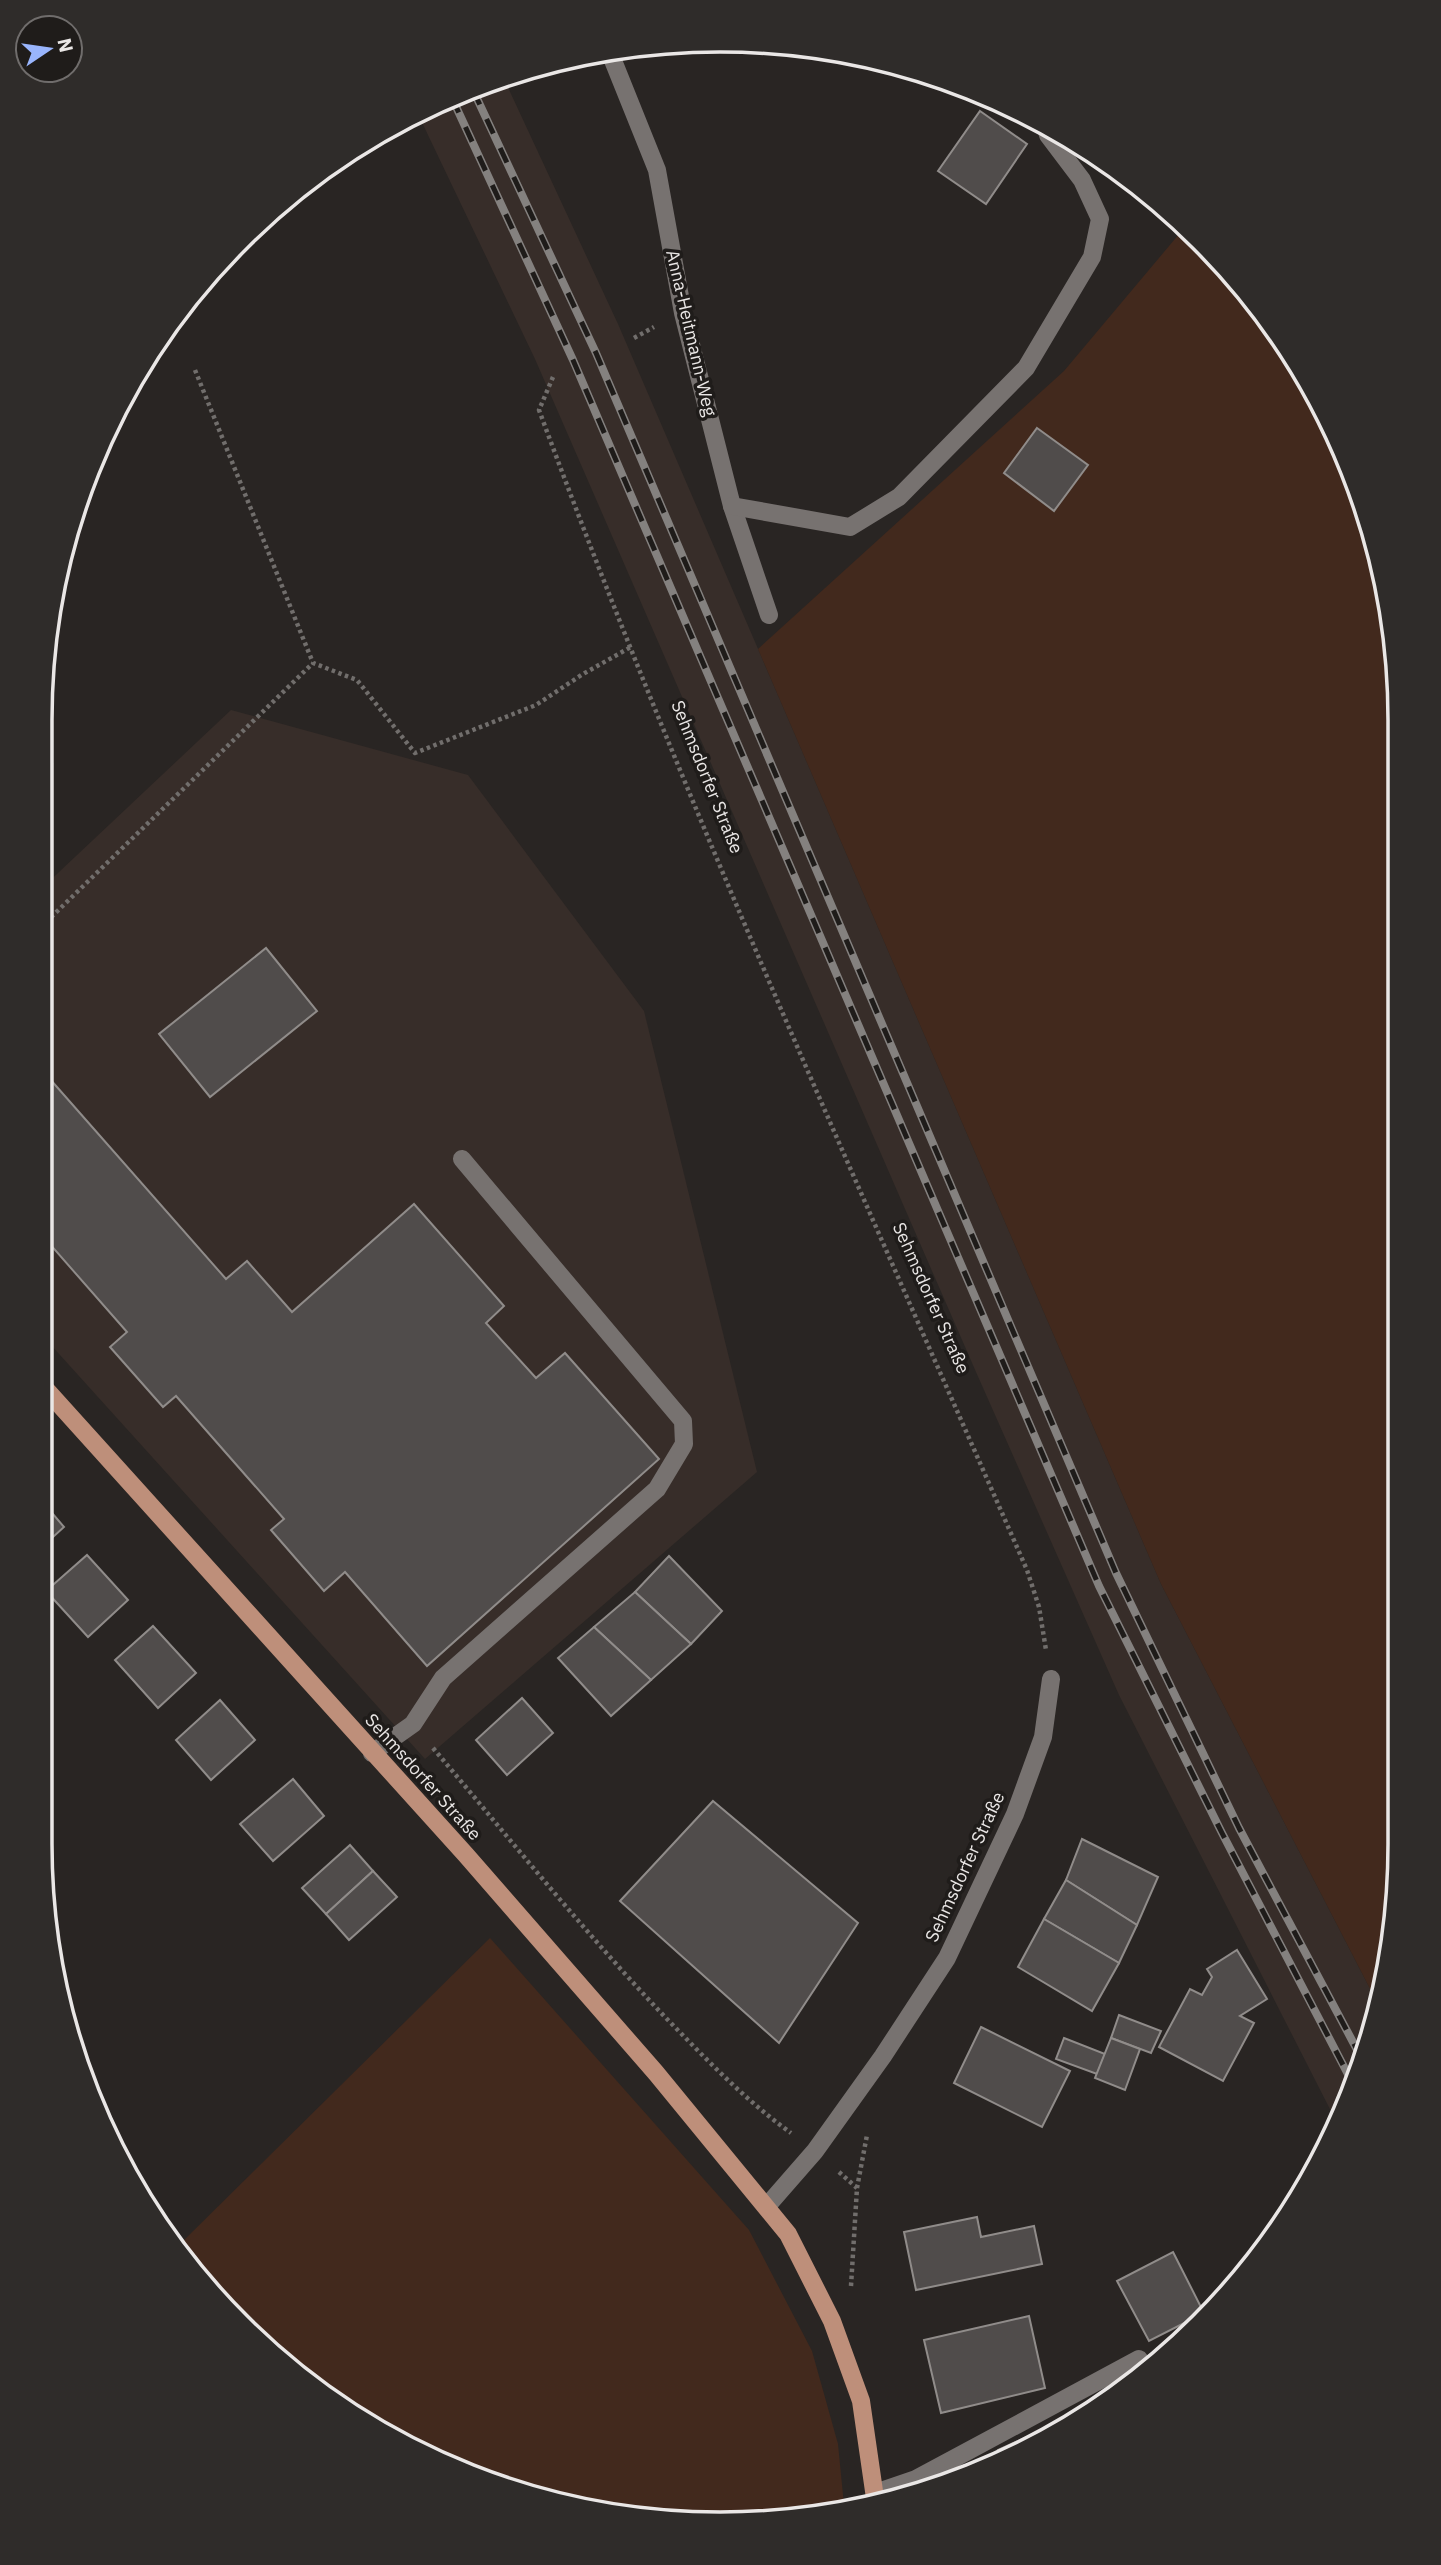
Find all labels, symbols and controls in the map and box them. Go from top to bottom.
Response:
north arrow [14,14,84,84]
text: N [52,36,79,55]
street label: Anna-Heitmann-Weg [661,247,722,419]
street label: Sehmsdorfer Straße [666,697,749,857]
street label: Sehmsdorfer Straße [888,1219,975,1377]
street label: Sehmsdorfer Straße [360,1708,487,1845]
street label: Sehmsdorfer Straße [920,1788,1009,1946]

